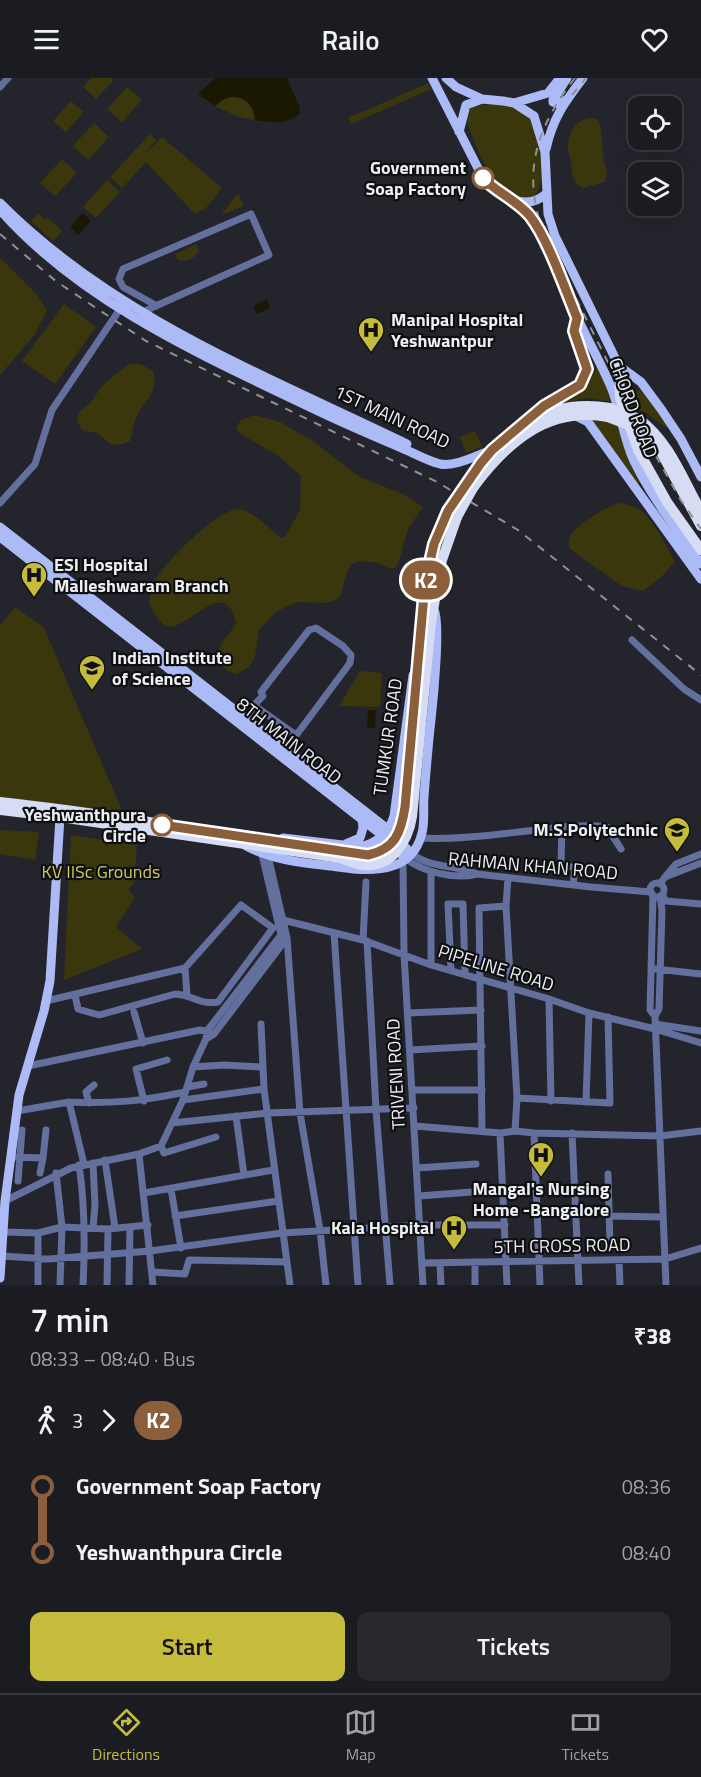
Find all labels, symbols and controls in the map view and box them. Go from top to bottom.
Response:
text: Railo [322,19,379,60]
icon: menu [30,23,63,56]
icon: heart [638,23,671,56]
map controls [628,96,682,216]
button: locate [628,96,682,150]
place label: Government Soap Factory [365,154,466,202]
button: layers [628,162,682,216]
marker: Government Soap Factory [472,167,494,189]
place label: Manipal Hospital Yeshwantpur [391,306,523,354]
hospital icon: Manipal Hospital Yeshwantpur [356,315,386,353]
street label: CHORD ROAD [602,354,665,462]
street label: 1ST MAIN ROAD [330,378,454,455]
place label: ESI Hospital Malleshwaram Branch [54,551,229,599]
hospital icon: ESI Hospital Malleshwaram Branch [19,560,49,598]
line badge: K2 [399,560,453,600]
text: K2 [414,564,438,596]
place label: Indian Institute of Science [112,644,232,692]
school or university icon: Indian Institute of Science [77,653,107,691]
street label: TUMKUR ROAD [366,677,409,797]
street label: 8TH MAIN ROAD [231,691,348,790]
place label: Yeshwanthpura Circle [24,801,146,849]
marker: Yeshwanthpura Circle [151,814,173,836]
school or university icon: M.S.Polytechnic [662,815,692,853]
place label: M.S.Polytechnic [533,816,658,843]
street label: RAHMAN KHAN ROAD [447,845,619,886]
park label: KV IISc Grounds [42,858,160,885]
street label: PIPELINE ROAD [435,937,557,998]
street label: TRIVENI ROAD [379,1018,412,1130]
hospital icon: Mangal's Nursing Home -Bangalore [526,1140,556,1178]
place label: Mangal's Nursing Home -Bangalore [473,1175,610,1223]
hospital icon: Kala Hospital [439,1213,469,1251]
place label: Kala Hospital [331,1214,434,1241]
street label: 5TH CROSS ROAD [493,1231,631,1260]
text: 7 min [30,1295,109,1345]
text: ₹38 [634,1319,671,1353]
text: 08:33 – 08:40 · Bus [30,1343,195,1374]
icon: walk [30,1404,63,1437]
icon: forward [92,1404,125,1437]
text: K2 [146,1404,170,1436]
text: 3 [72,1405,83,1436]
text: Government Soap Factory [76,1469,321,1503]
text: 08:36 [622,1471,671,1502]
text: Yeshwanthpura Circle [76,1535,282,1569]
text: 08:40 [622,1537,671,1568]
button: Start [30,1612,345,1681]
button: Tickets [357,1612,671,1681]
tab: Directions [92,1706,160,1766]
tab: Map [344,1706,377,1766]
tab: Tickets [561,1706,609,1766]

